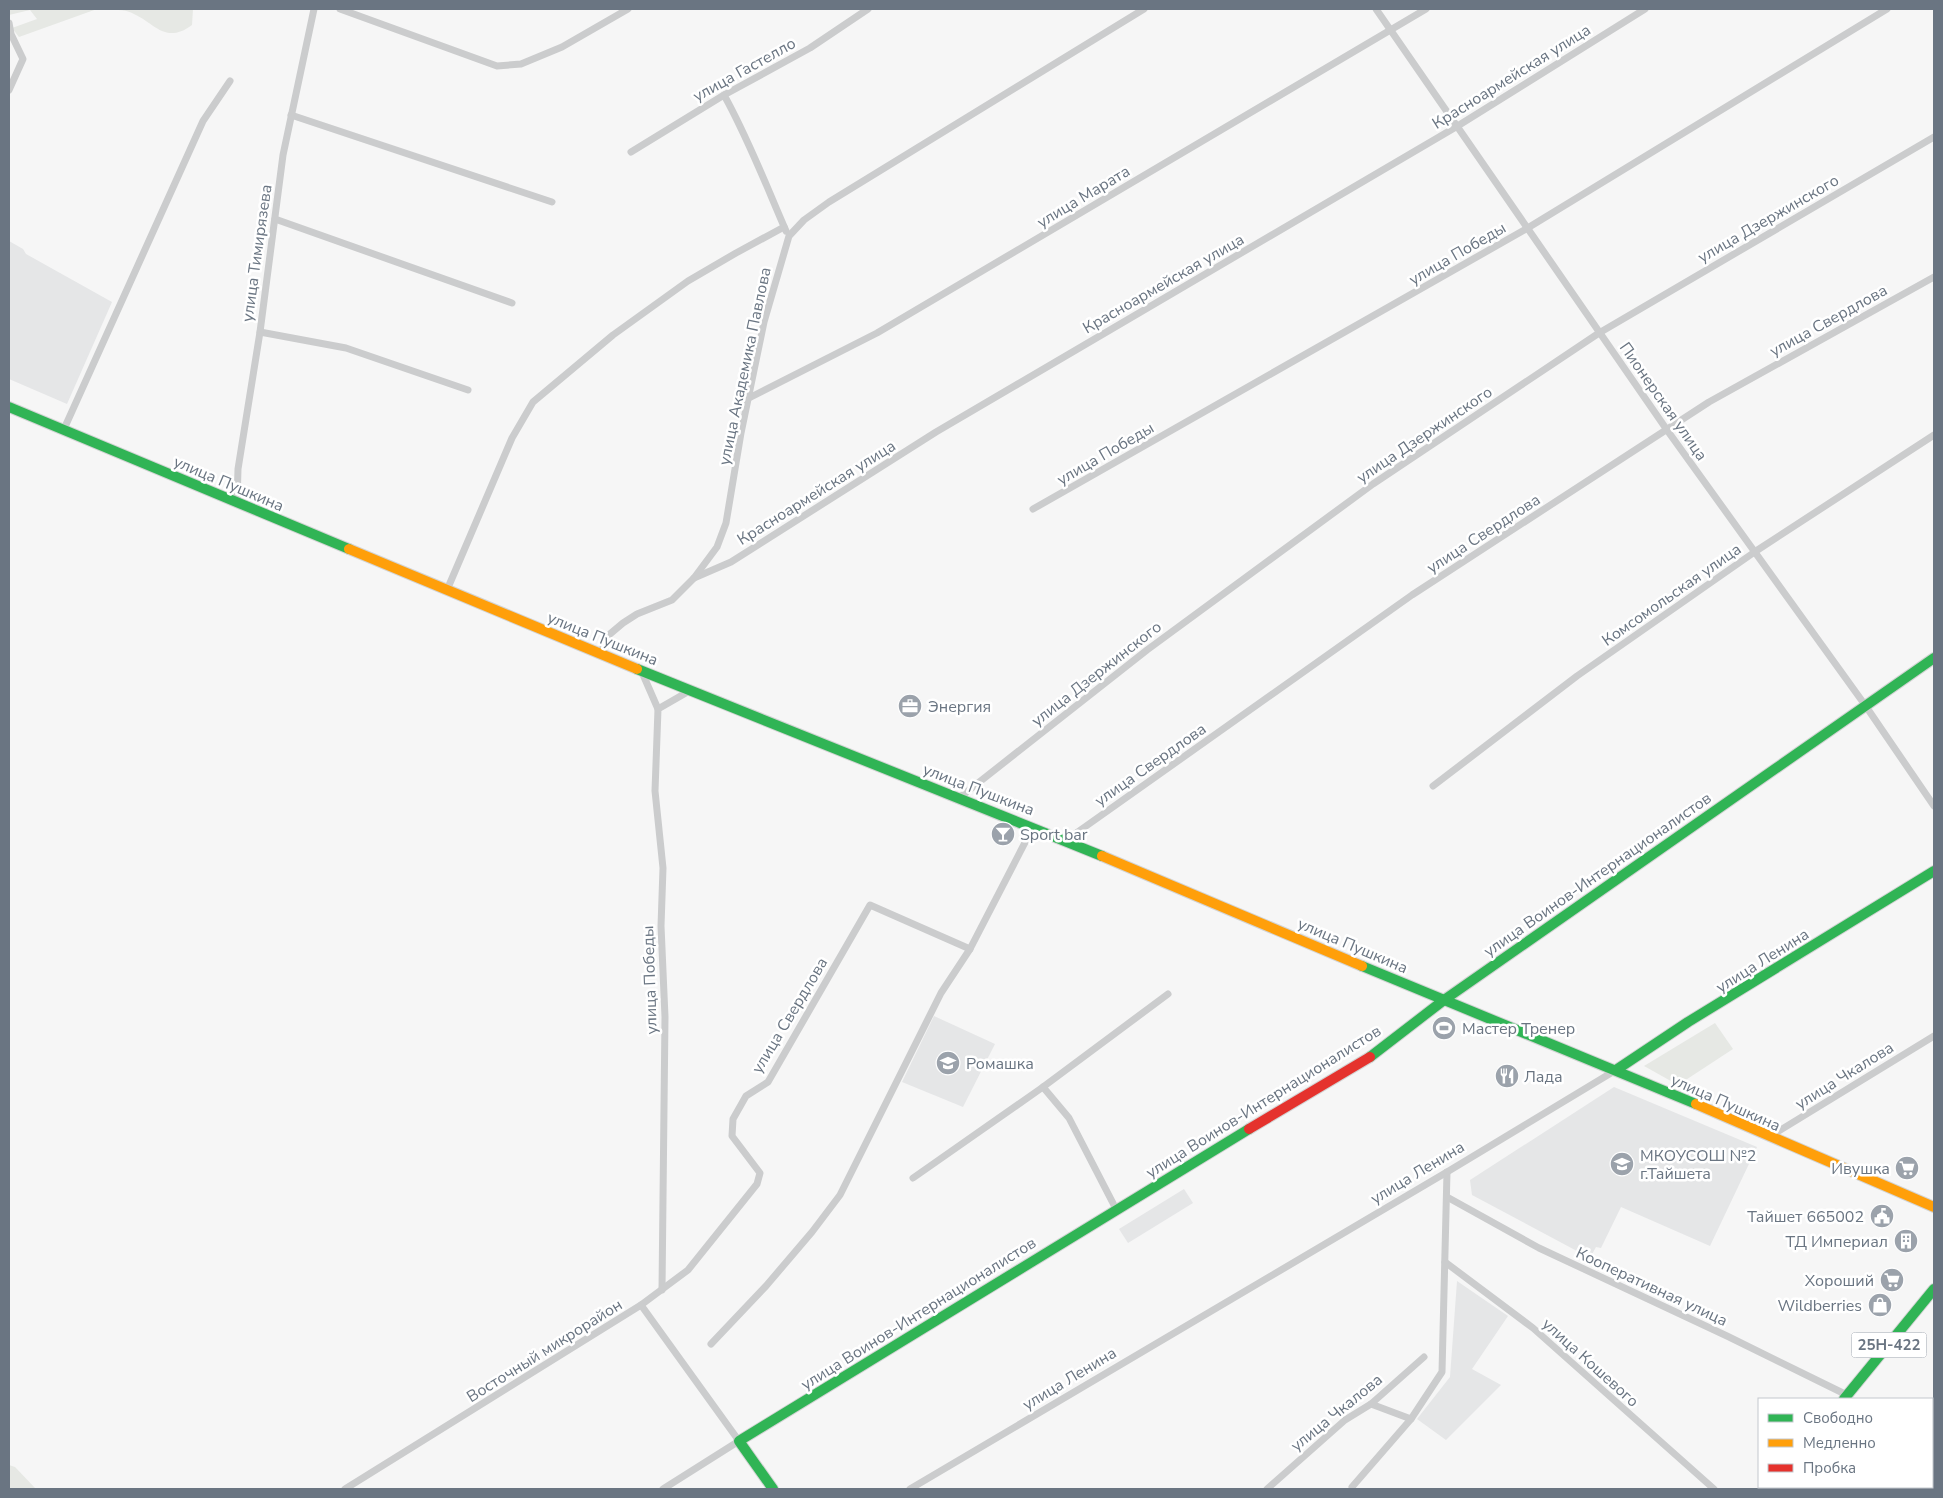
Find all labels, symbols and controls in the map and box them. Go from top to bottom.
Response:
street label: Красноармейская улица [1428,19,1595,135]
street label: улица Гастелло [689,32,800,107]
street label: улица Марата [1033,160,1134,233]
street label: улица Дзержинского [1694,169,1843,268]
street label: улица Тимирязева [236,183,278,323]
street label: улица Победы [1405,217,1510,291]
street label: Красноармейская улица [1079,229,1248,339]
street label: улица Академика Павлова [713,265,777,467]
street label: улица Свердлова [1766,279,1891,362]
street label: Пионерская улица [1614,338,1712,465]
street label: улица Дзержинского [1352,381,1497,489]
street label: улица Победы [1053,417,1158,491]
street label: Красноармейская улица [733,435,900,551]
street label: улица Пушкина [170,451,287,517]
street label: улица Свердлова [1422,489,1545,579]
street label: Комсомольская улица [1597,538,1746,651]
street label: улица Пушкина [544,607,661,671]
street label: улица Дзержинского [1027,616,1166,732]
office icon: Энергия [897,693,923,719]
place label: Энергия [928,696,991,718]
street label: улица Свердлова [1090,718,1211,812]
street label: улица Пушкина [920,759,1038,821]
street label: улица Воинов-Интернационалистов [1479,787,1716,962]
bar icon: Sport bar [990,821,1016,847]
place label: Sport bar [1020,824,1088,846]
street label: улица Пушкина [1294,913,1411,979]
street label: улица Ленина [1712,923,1813,998]
street label: улица Победы [637,925,663,1035]
street label: улица Свердлова [747,953,833,1078]
sports icon: Мастер Тренер [1431,1015,1457,1041]
place label: Мастер Тренер [1462,1018,1575,1040]
street label: улица Воинов-Интернационалистов [1142,1020,1385,1184]
street label: улица Чкалова [1791,1037,1898,1115]
school or university icon: Ромашка [935,1050,961,1076]
place label: Ромашка [966,1053,1034,1075]
restaurant icon: Лада [1494,1063,1520,1089]
place label: Лада [1524,1066,1563,1088]
street label: улица Пушкина [1667,1069,1784,1137]
street label: улица Ленина [1366,1136,1469,1210]
place label: МКОУСОШ №2 г.Тайшета [1640,1145,1756,1185]
school or university icon: МКОУСОШ №2 г.Тайшета [1609,1151,1635,1177]
supermarket icon: Ивушка [1894,1155,1920,1181]
place label: Ивушка [1831,1158,1890,1180]
public building icon: Тайшет 665002 [1869,1203,1895,1229]
place label: Тайшет 665002 [1747,1206,1864,1228]
building icon: ТД Империал [1893,1228,1919,1254]
place label: ТД Империал [1785,1231,1888,1253]
street label: улица Воинов-Интернационалистов [797,1232,1040,1396]
street label: Кооперативная улица [1572,1242,1731,1332]
supermarket icon: Хороший [1879,1267,1905,1293]
place label: Хороший [1805,1270,1874,1292]
shop icon: Wildberries [1867,1292,1893,1318]
street label: Восточный микрорайон [463,1294,627,1408]
place label: Wildberries [1777,1295,1862,1317]
street label: улица Кошевого [1537,1313,1643,1412]
road number: 25Н-422 [1852,1332,1926,1358]
street label: улица Ленина [1018,1342,1121,1416]
street label: улица Чкалова [1286,1369,1387,1457]
legend [1758,1398,1933,1488]
text: Свободно [1803,1408,1873,1428]
text: Медленно [1803,1433,1876,1453]
text: Пробка [1803,1458,1856,1478]

